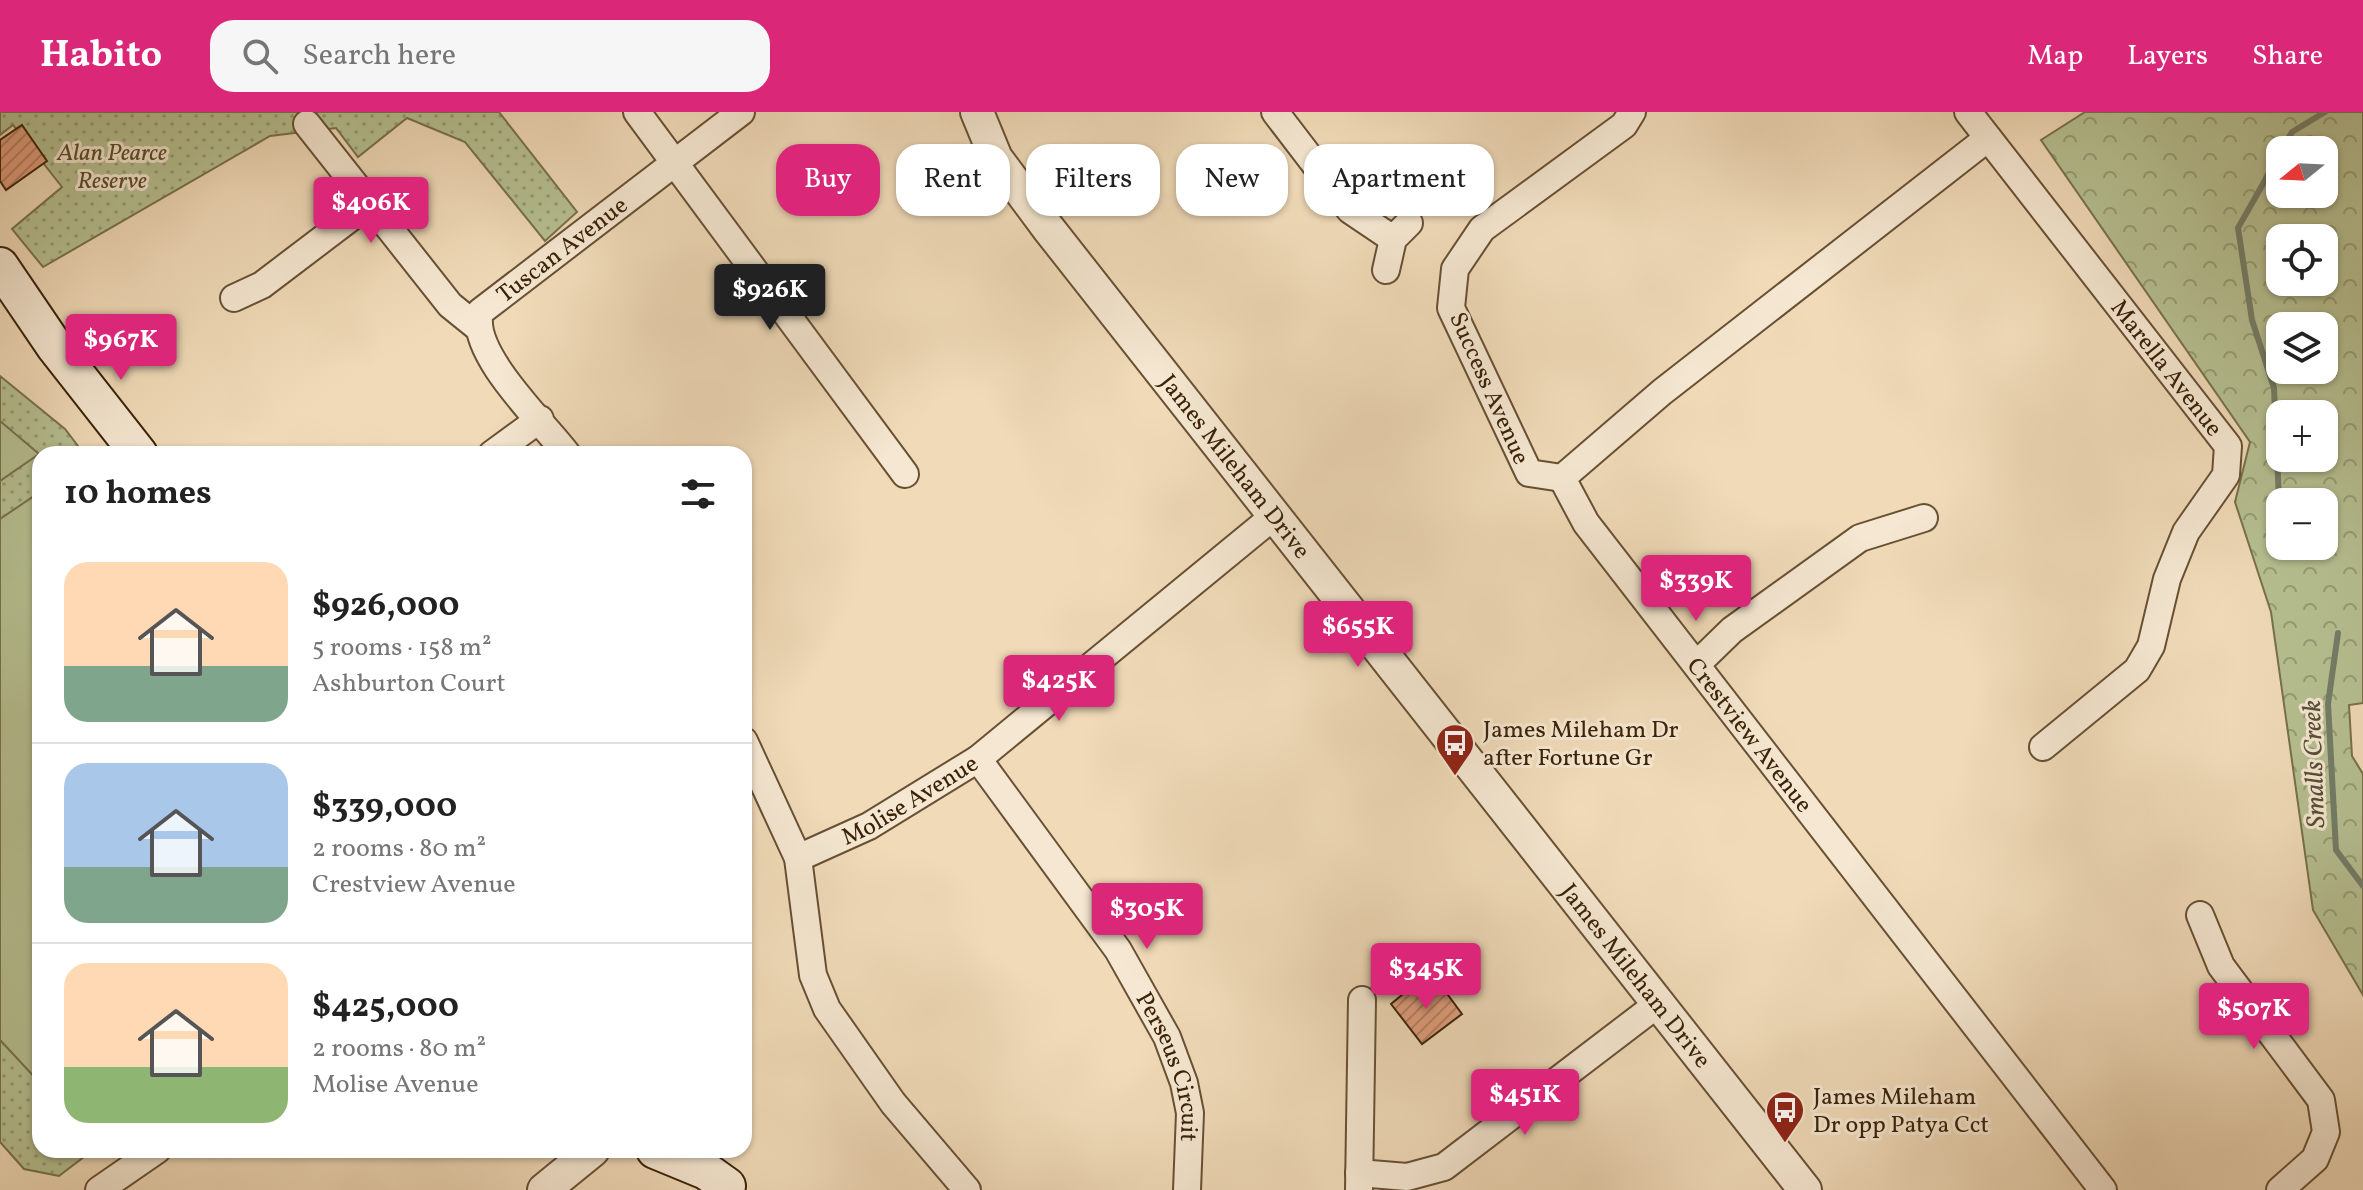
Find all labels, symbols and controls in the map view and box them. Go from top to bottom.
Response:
search box [210,20,770,92]
text: Habito [40,30,162,83]
icon: search [238,34,282,78]
text: Search here [302,35,456,77]
text: Map [2027,37,2083,76]
text: Layers [2127,37,2208,76]
text: Share [2252,37,2323,76]
north arrow [2266,136,2338,208]
map controls [2266,136,2338,560]
park label: Alan Pearce Reserve [56,137,167,199]
chip: Buy [776,144,880,216]
chip: Rent [896,144,1010,216]
chip: Filters [1026,144,1160,216]
chip: New [1176,144,1288,216]
chip: Apartment [1304,144,1494,216]
pin: $406K [315,177,427,245]
text: $406K [331,185,411,221]
street label: Tuscan Avenue [490,190,636,312]
button: locate [2266,224,2338,296]
pin: $926K [714,264,826,332]
text: $926K [732,272,808,308]
street label: Marella Avenue [2101,293,2230,445]
street label: Success Avenue [1439,307,1537,470]
button: layers [2266,312,2338,384]
pin: $967K [65,314,177,382]
text: $967K [84,322,158,358]
street label: James Mileham Drive [1150,368,1317,567]
button: + [2266,400,2338,472]
text: 10 homes [64,471,212,518]
icon: filters [676,472,720,516]
button: − [2266,488,2338,560]
pin: $339K [1640,555,1752,623]
text: $339K [1659,563,1733,599]
text: $926,000 [312,583,459,630]
icon: home [128,594,224,690]
pin: $655K [1302,601,1414,669]
text: $655K [1322,609,1394,645]
text: 5 rooms · 158 m² [312,630,492,666]
street label: Crestview Avenue [1677,651,1820,821]
pin: $425K [1003,655,1115,723]
text: $425K [1021,663,1097,699]
text: Ashburton Court [312,666,506,702]
water label: Smalls Creek [2295,699,2335,829]
place label: James Mileham Dr after Fortune Gr [1483,714,1679,776]
bus stop icon: James Mileham Dr after Fortune Gr [1434,722,1476,777]
street label: Molise Avenue [837,748,985,855]
text: $339,000 [312,784,457,831]
icon: home [128,795,224,891]
text: 2 rooms · 80 m² [312,831,486,867]
text: Crestview Avenue [312,867,516,903]
street label: James Mileham Drive [1551,877,1718,1076]
pin: $305K [1091,883,1203,951]
text: $305K [1110,891,1184,927]
pin: $345K [1370,943,1482,1011]
text: $345K [1389,951,1463,987]
pin: $507K [2198,983,2310,1051]
text: $425,000 [312,984,459,1031]
street label: Perseus Circuit [1126,986,1205,1142]
text: $507K [2217,991,2291,1027]
icon: home [128,995,224,1091]
text: 2 rooms · 80 m² [312,1031,486,1067]
text: Molise Avenue [312,1067,479,1103]
pin: $451K [1469,1069,1581,1137]
text: $451K [1489,1077,1561,1113]
place label: James Mileham Dr opp Patya Cct [1813,1081,1989,1143]
bus stop icon: James Mileham Dr opp Patya Cct [1764,1089,1806,1144]

